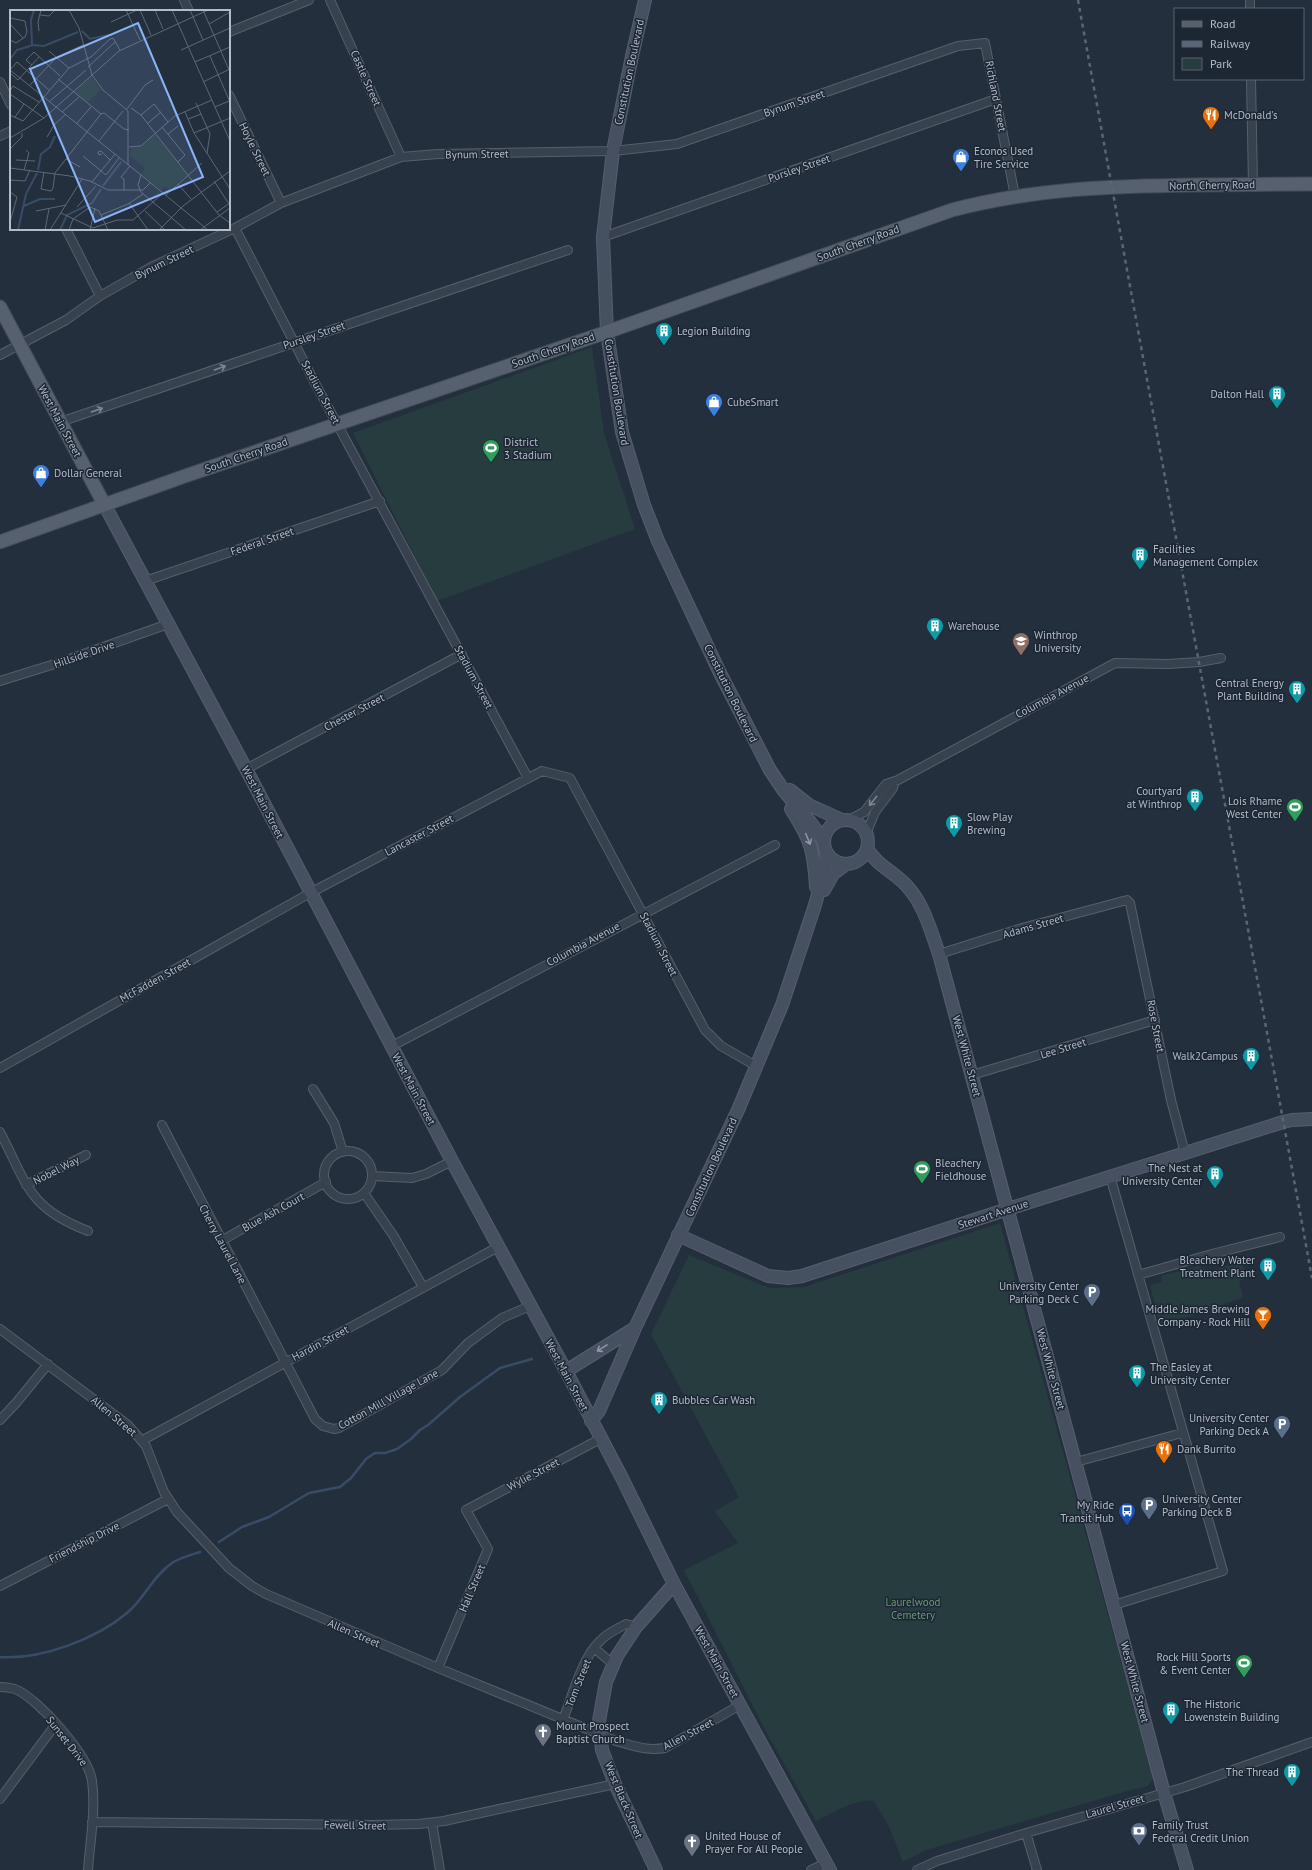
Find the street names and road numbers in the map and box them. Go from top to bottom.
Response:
street label: Constitution Boulevard [611,18,647,126]
street label: Castle Street [347,48,385,108]
street label: Richland Street [982,59,1010,133]
street label: Bynum Street [762,86,827,120]
street label: Hoyle Street [236,120,274,178]
street label: Bynum Street [445,146,509,162]
street label: Pursley Street [766,151,832,185]
street label: North Cherry Road [1169,177,1255,193]
street label: South Cherry Road [815,222,901,264]
street label: Bynum Street [132,242,196,282]
street label: Pursley Street [281,318,347,352]
street label: South Cherry Road [510,329,596,371]
street label: Constitution Boulevard [602,338,632,446]
street label: Stadium Street [298,358,344,426]
street label: West Main Street [35,383,85,460]
street label: South Cherry Road [203,434,289,476]
street label: Federal Street [228,524,296,558]
street label: Hillside Drive [52,637,117,671]
street label: Constitution Boulevard [701,642,761,744]
street label: Stadium Street [451,643,497,711]
street label: Columbia Avenue [1013,671,1091,721]
street label: Chester Street [321,690,387,734]
street label: West Main Street [239,763,287,841]
street label: Lancaster Street [382,811,456,859]
street label: Stadium Street [637,910,681,979]
street label: Adams Street [1001,911,1065,941]
street label: Columbia Avenue [544,919,622,969]
street label: McFadden Street [117,955,193,1005]
street label: Rose Street [1144,999,1168,1054]
street label: West White Street [949,1014,985,1098]
street label: Lee Street [1038,1034,1088,1062]
street label: West Main Street [389,1051,439,1128]
street label: Constitution Boulevard [682,1115,740,1219]
street label: Nobel Way [31,1152,82,1188]
street label: Blue Ash Court [239,1189,307,1235]
street label: Stewart Avenue [956,1196,1030,1232]
street label: Cherry Laurel Lane [196,1202,250,1286]
street label: Hardin Street [289,1322,351,1364]
street label: West White Street [1033,1327,1069,1411]
street label: West Main Street [542,1337,592,1414]
street label: Cotton Mill Village Lane [335,1365,441,1432]
street label: Allen Street [88,1393,140,1439]
street label: Wylie Street [505,1454,562,1494]
street label: Friendship Drive [46,1518,122,1566]
street label: Hall Street [456,1562,488,1614]
street label: Allen Street [326,1616,383,1650]
street label: West Main Street [692,1624,743,1700]
street label: West White Street [1117,1640,1153,1724]
street label: Tom Street [562,1657,594,1709]
street label: Sunset Drive [43,1713,91,1769]
street label: Allen Street [660,1715,716,1753]
street label: West Black Street [602,1760,646,1841]
street label: Laurel Street [1084,1791,1146,1821]
street label: Fewell Street [324,1817,386,1833]

